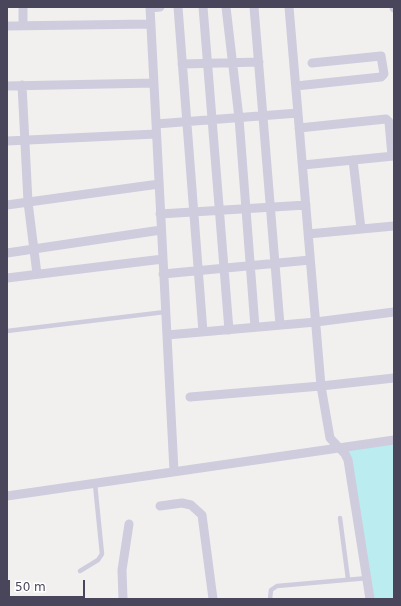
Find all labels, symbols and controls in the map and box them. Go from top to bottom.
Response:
scale bar [10,572,87,598]
text: 50 m [15,580,46,594]

